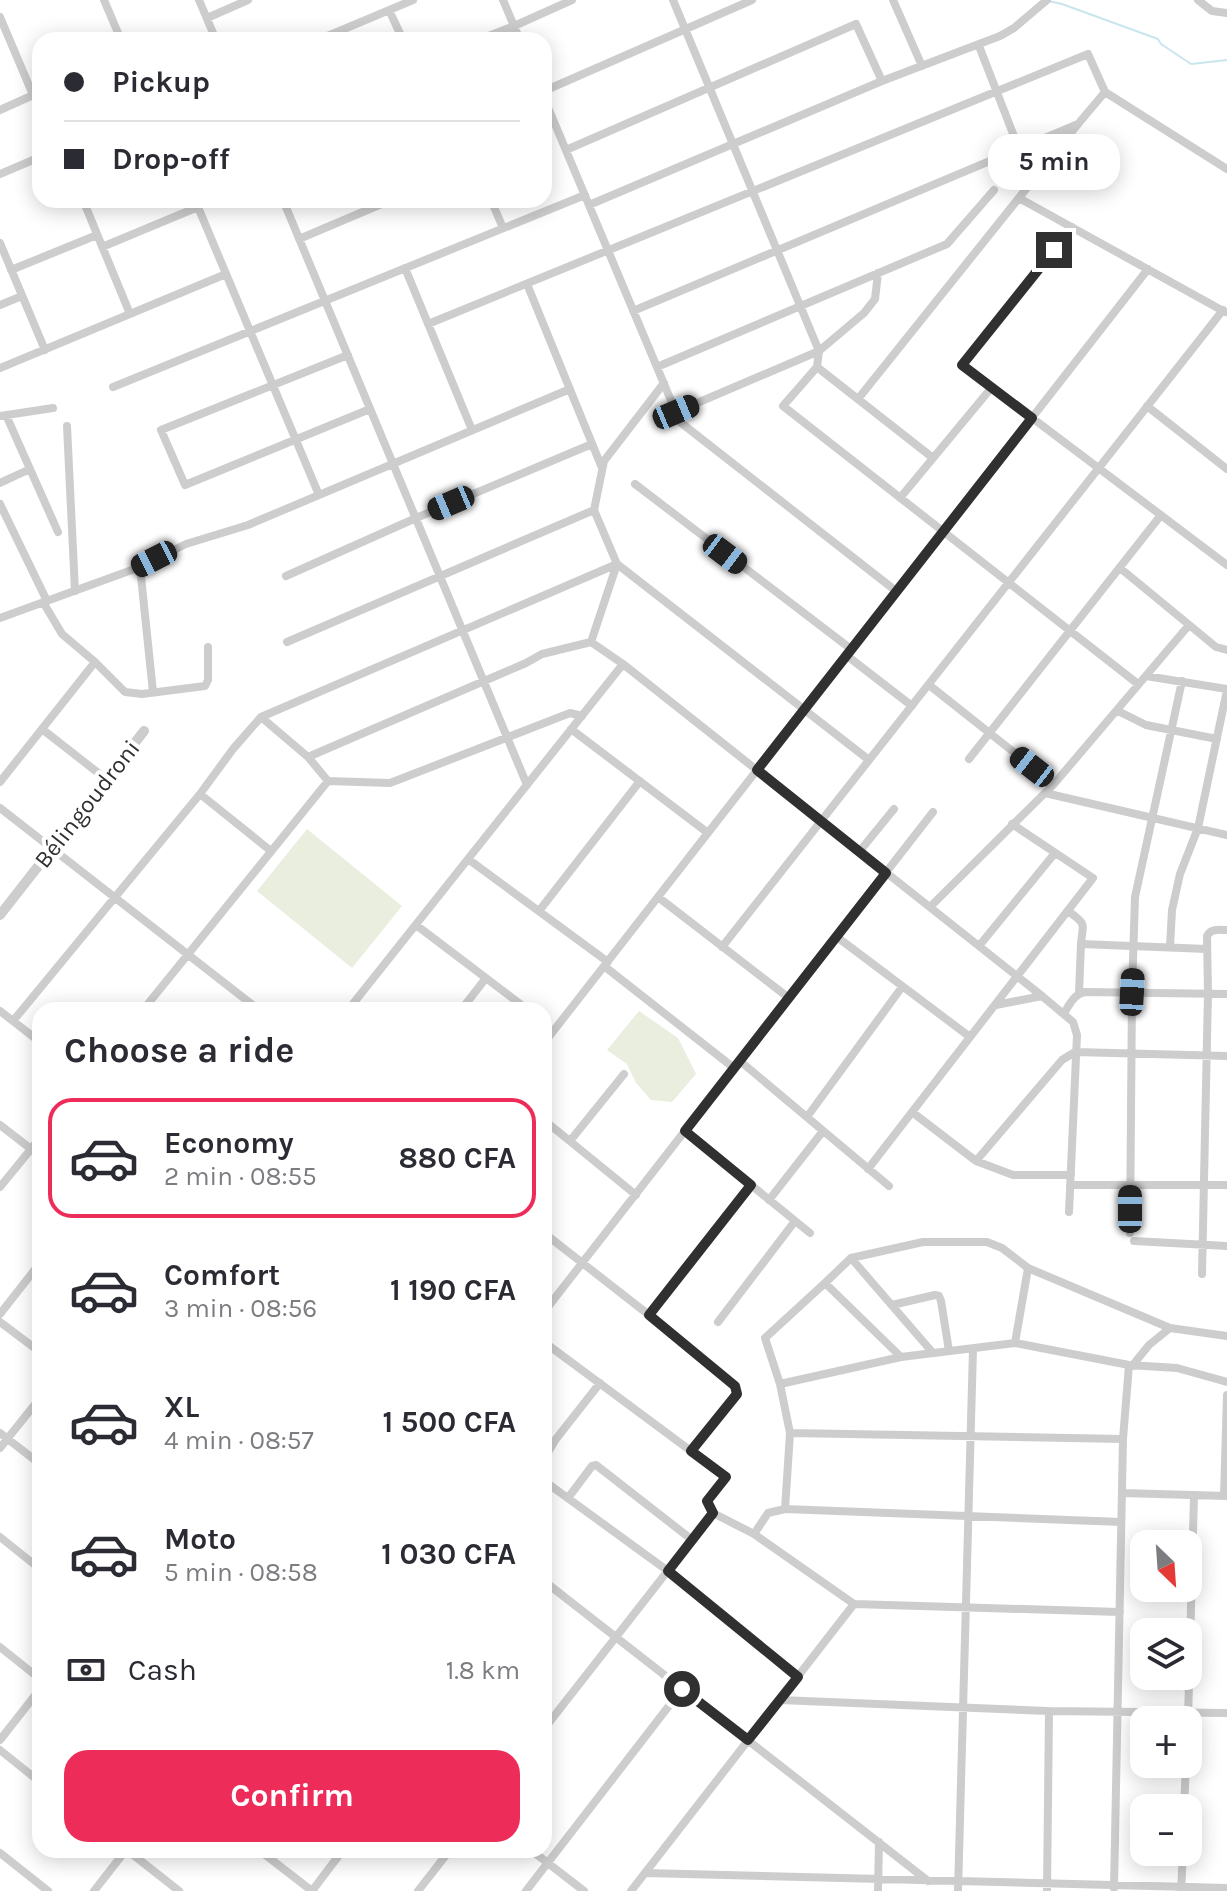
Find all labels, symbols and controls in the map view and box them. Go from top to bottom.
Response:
text: Pickup [112,64,210,100]
callout: 5 min [988,134,1120,190]
text: Drop-off [112,141,230,177]
text: 5 min [1018,146,1090,177]
route end [1036,232,1072,268]
car [649,392,703,432]
car [424,483,478,523]
car [699,530,751,578]
car [127,537,181,581]
street label: Bélingoudroni [28,735,146,873]
car [1006,743,1058,791]
car [1119,967,1145,1017]
text: Choose a ride [64,1029,294,1071]
icon: car [68,1122,140,1194]
text: Economy [164,1125,294,1161]
text: 880 CFA [398,1140,516,1176]
text: 2 min · 08:55 [164,1161,317,1192]
car [1118,1185,1142,1233]
icon: car [68,1254,140,1326]
text: Comfort [164,1257,280,1293]
text: 1 190 CFA [390,1272,516,1308]
text: 3 min · 08:56 [164,1293,317,1324]
icon: car [68,1386,140,1458]
text: XL [164,1389,199,1425]
text: 1 500 CFA [383,1404,516,1440]
text: 4 min · 08:57 [164,1425,314,1456]
icon: car [68,1518,140,1590]
text: Moto [164,1521,236,1557]
north arrow [1130,1530,1202,1602]
map controls [1130,1530,1202,1866]
text: 1 030 CFA [381,1536,516,1572]
text: 5 min · 08:58 [164,1557,318,1588]
button: layers [1130,1618,1202,1690]
icon: cash [64,1648,108,1692]
text: Cash [128,1652,197,1688]
text: 1.8 km [446,1655,520,1686]
route start [664,1671,700,1707]
button: + [1130,1706,1202,1778]
button: Confirm [64,1750,520,1842]
button: − [1130,1794,1202,1866]

